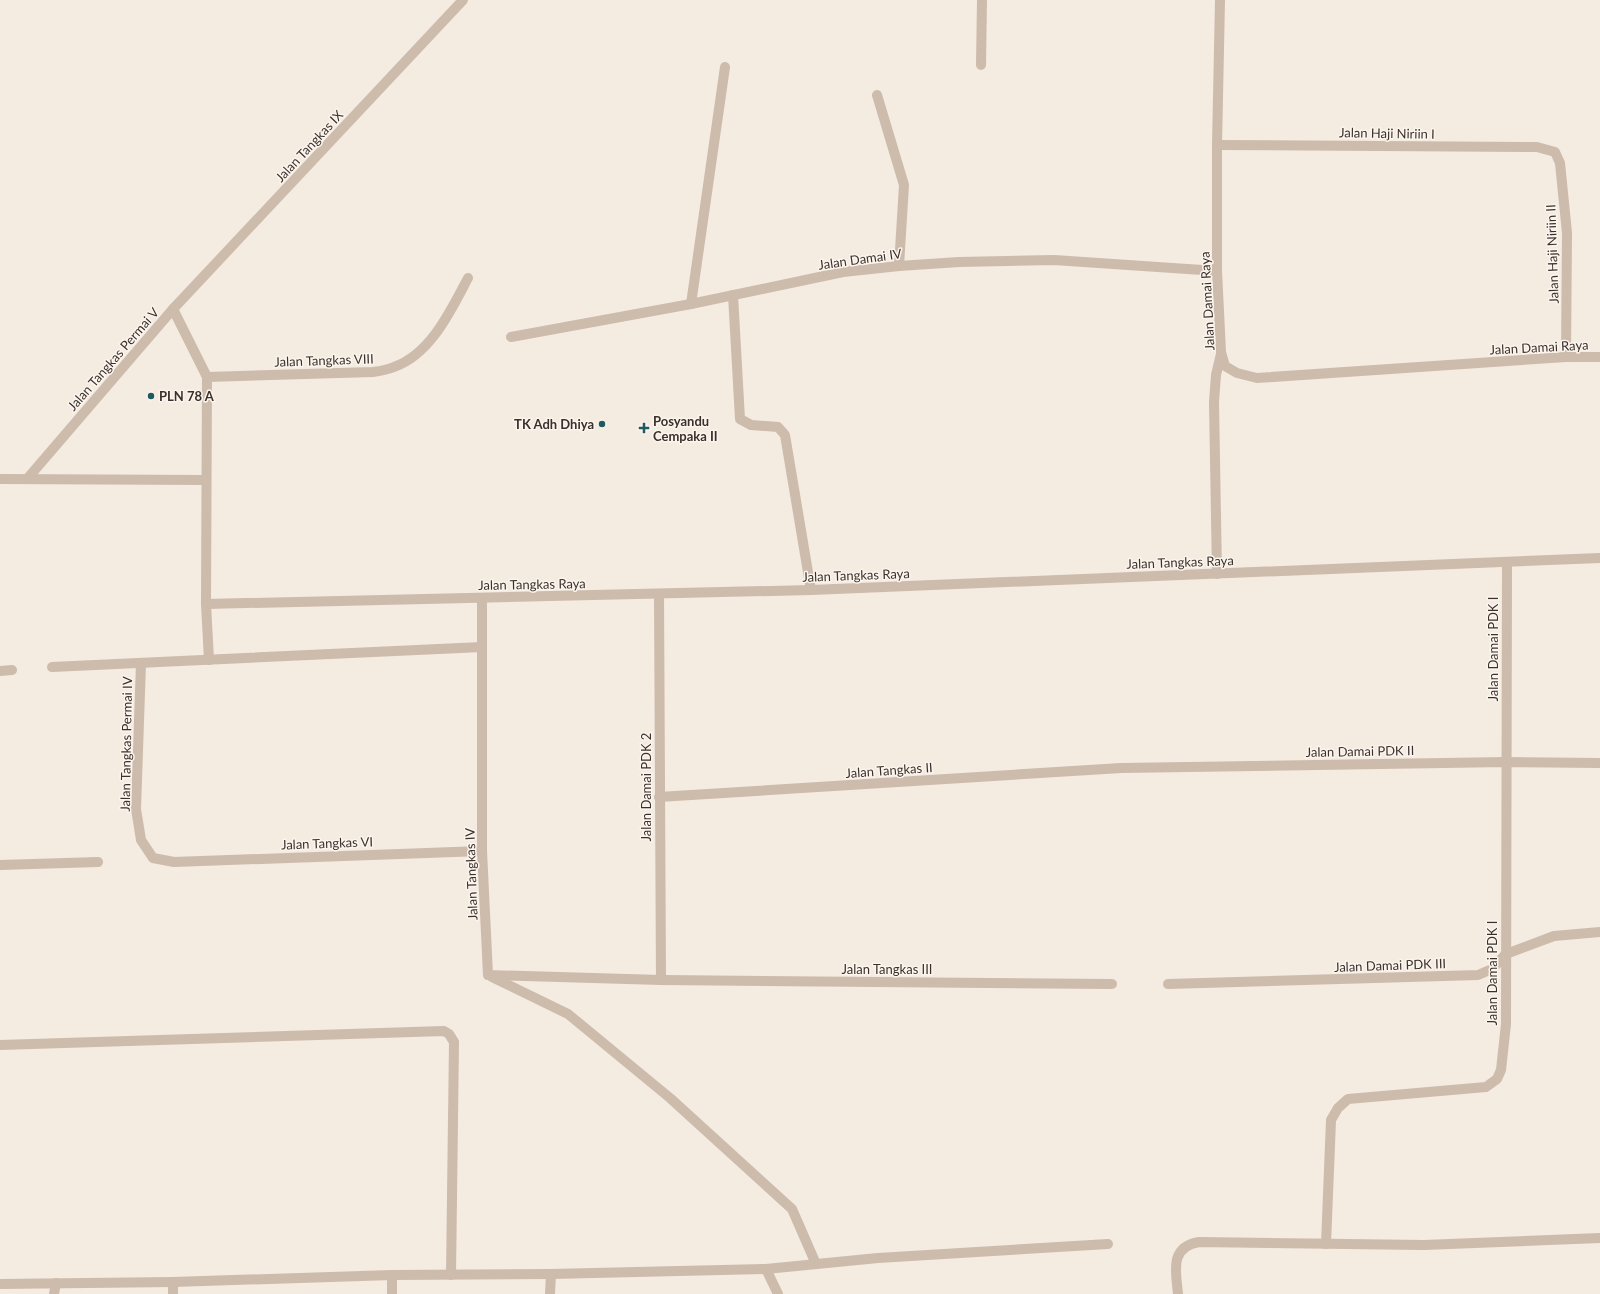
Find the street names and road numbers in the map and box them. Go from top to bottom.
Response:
street label: Jalan Tangkas IX [272,106,347,185]
street label: Jalan Haji Niriin I [1339,124,1435,142]
street label: Jalan Haji Niriin II [1542,204,1562,304]
street label: Jalan Damai IV [817,245,903,273]
street label: Jalan Damai Raya [1196,251,1218,351]
street label: Jalan Tangkas Permai V [64,304,162,414]
street label: Jalan Damai Raya [1489,336,1589,358]
street label: Jalan Tangkas VIII [274,350,374,370]
street label: Jalan Tangkas Raya [1126,552,1234,572]
street label: Jalan Tangkas Raya [802,565,910,585]
street label: Jalan Tangkas Raya [478,575,586,593]
street label: Jalan Damai PDK I [1485,597,1501,701]
street label: Jalan Tangkas Permai IV [117,676,135,812]
street label: Jalan Damai PDK 2 [638,733,654,841]
street label: Jalan Damai PDK II [1306,742,1414,760]
street label: Jalan Tangkas II [845,759,933,781]
street label: Jalan Tangkas IV [461,827,481,921]
street label: Jalan Tangkas VI [281,833,373,853]
street label: Jalan Damai PDK I [1484,921,1500,1025]
street label: Jalan Damai PDK III [1334,955,1446,975]
street label: Jalan Tangkas III [841,961,933,977]

